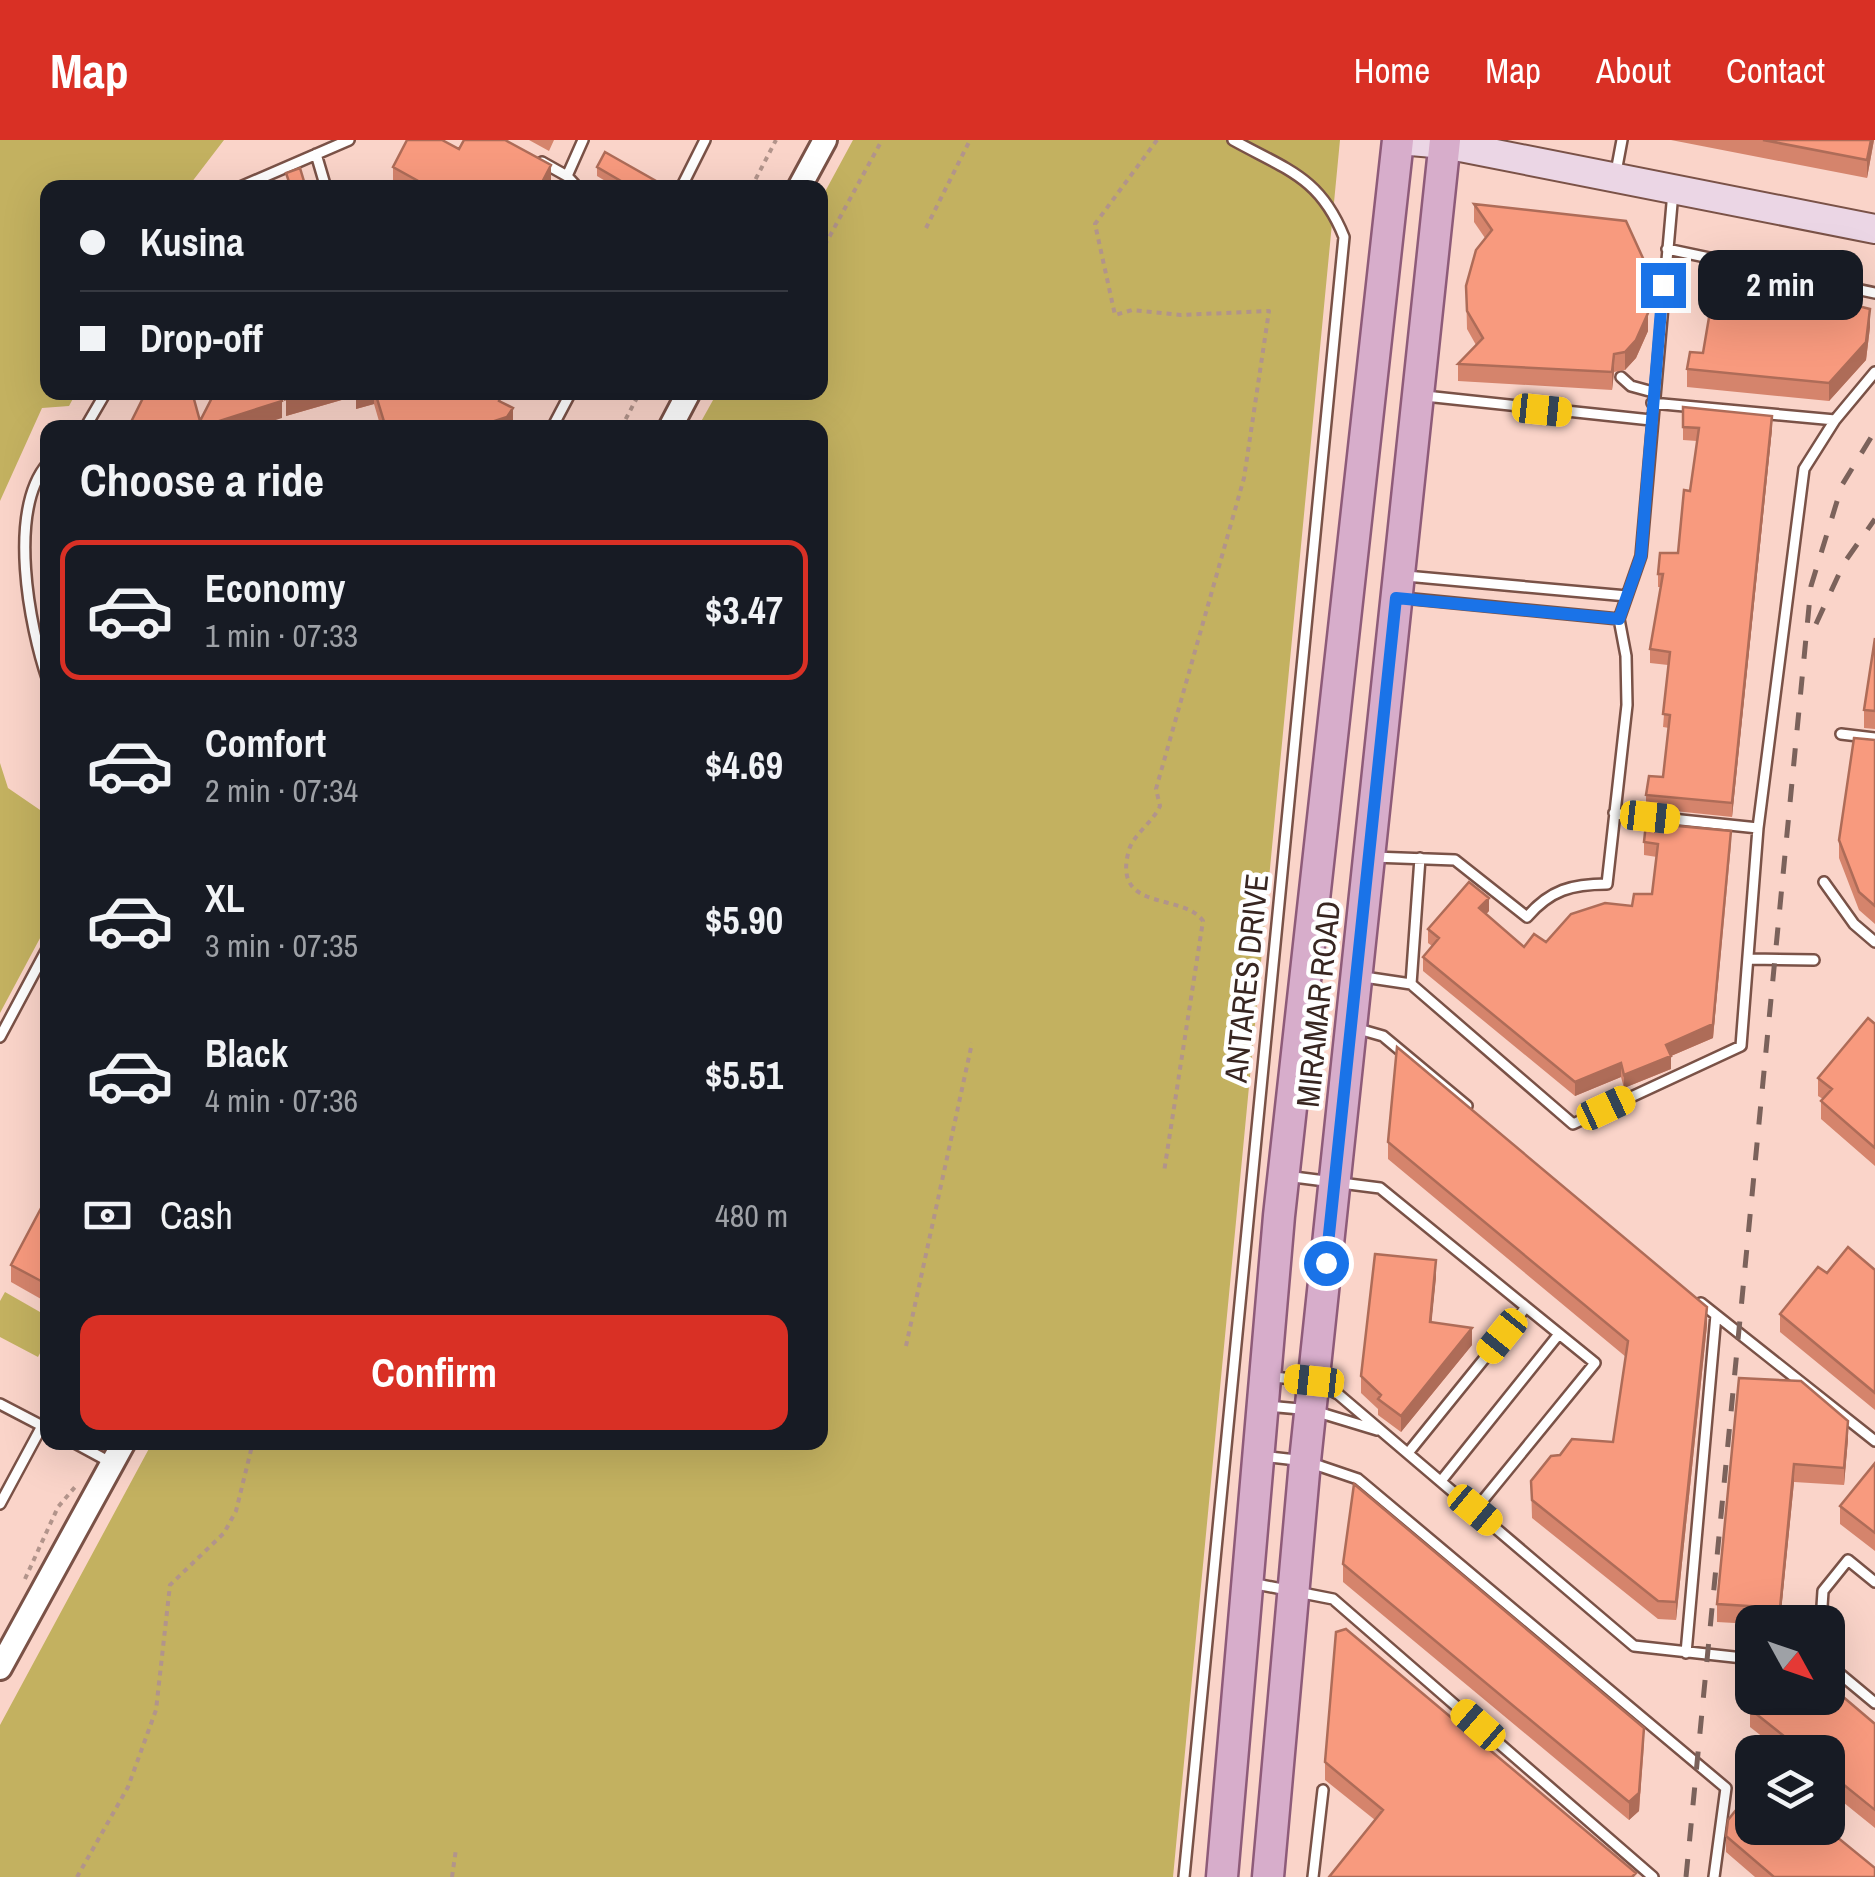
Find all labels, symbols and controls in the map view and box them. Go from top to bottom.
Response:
text: Map [50,38,129,103]
text: Home [1354,47,1430,94]
text: Map [1485,47,1541,94]
text: About [1596,47,1671,94]
text: Contact [1726,47,1825,94]
text: Kusina [140,217,244,268]
callout: 2 min [1698,250,1863,320]
route end [1641,263,1686,308]
text: 2 min [1746,263,1815,306]
text: Drop-off [140,313,263,364]
car [1511,392,1573,428]
text: Choose a ride [80,449,324,510]
text: Economy [205,563,345,614]
icon: car [85,565,175,655]
text: $3.47 [705,585,783,636]
text: 1 min · 07:33 [205,614,358,657]
text: Comfort [205,718,326,769]
icon: car [85,720,175,810]
text: $4.69 [705,740,783,791]
text: 2 min · 07:34 [205,769,358,812]
car [1619,799,1681,835]
street label: ANTARES DRIVE [1214,872,1278,1085]
text: XL [205,873,245,924]
icon: car [85,875,175,965]
text: $5.90 [705,895,783,946]
street label: MIRAMAR ROAD [1286,899,1350,1109]
text: 3 min · 07:35 [205,924,358,967]
text: Black [205,1028,288,1079]
icon: car [85,1030,175,1120]
text: $5.51 [705,1050,783,1101]
text: 4 min · 07:36 [205,1079,358,1122]
car [1572,1082,1640,1134]
icon: cash [80,1188,135,1243]
text: Cash [160,1190,233,1241]
text: 480 m [715,1194,788,1237]
route start [1304,1241,1349,1286]
car [1471,1303,1533,1369]
button: Confirm [80,1315,788,1430]
car [1283,1363,1345,1399]
car [1442,1479,1508,1541]
north arrow [1735,1605,1845,1715]
map controls [1735,1605,1845,1845]
car [1446,1694,1510,1756]
button: layers [1735,1735,1845,1845]

